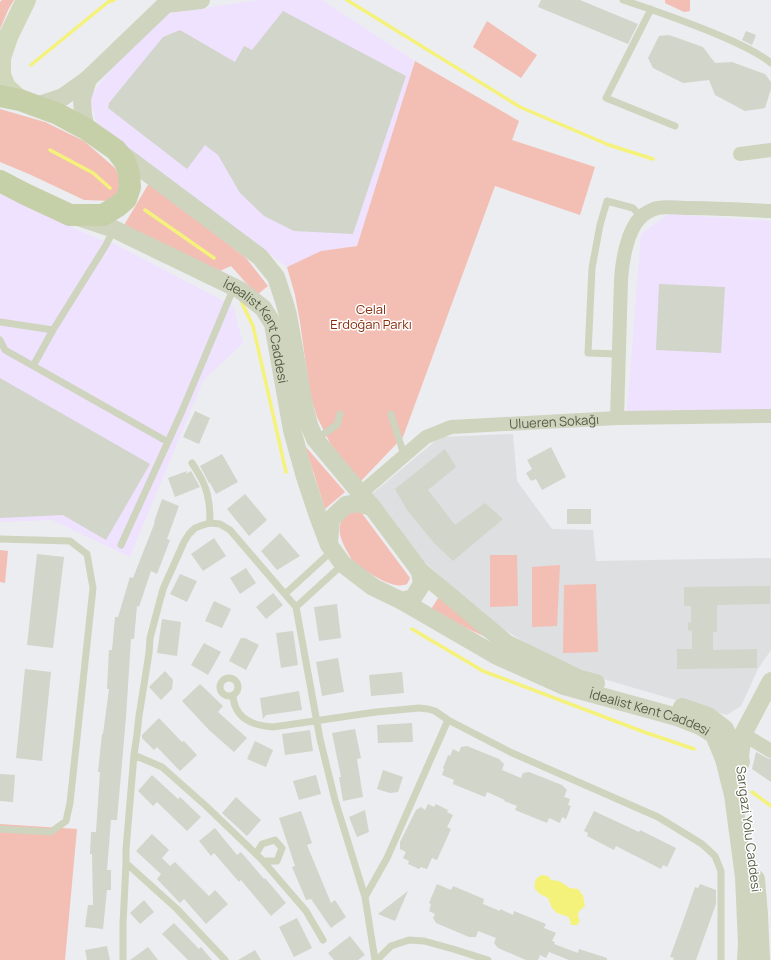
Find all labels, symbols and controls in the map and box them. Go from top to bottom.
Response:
street label: İdealist Kent Caddesi [220,274,292,385]
park label: Celal Erdoğan Parkı [330,300,412,333]
street label: Ulueren Sokağı [509,410,600,433]
street label: İdealist Kent Caddesi [588,684,714,739]
street label: Sarıgazi Yolu Caddesi [732,765,766,893]

